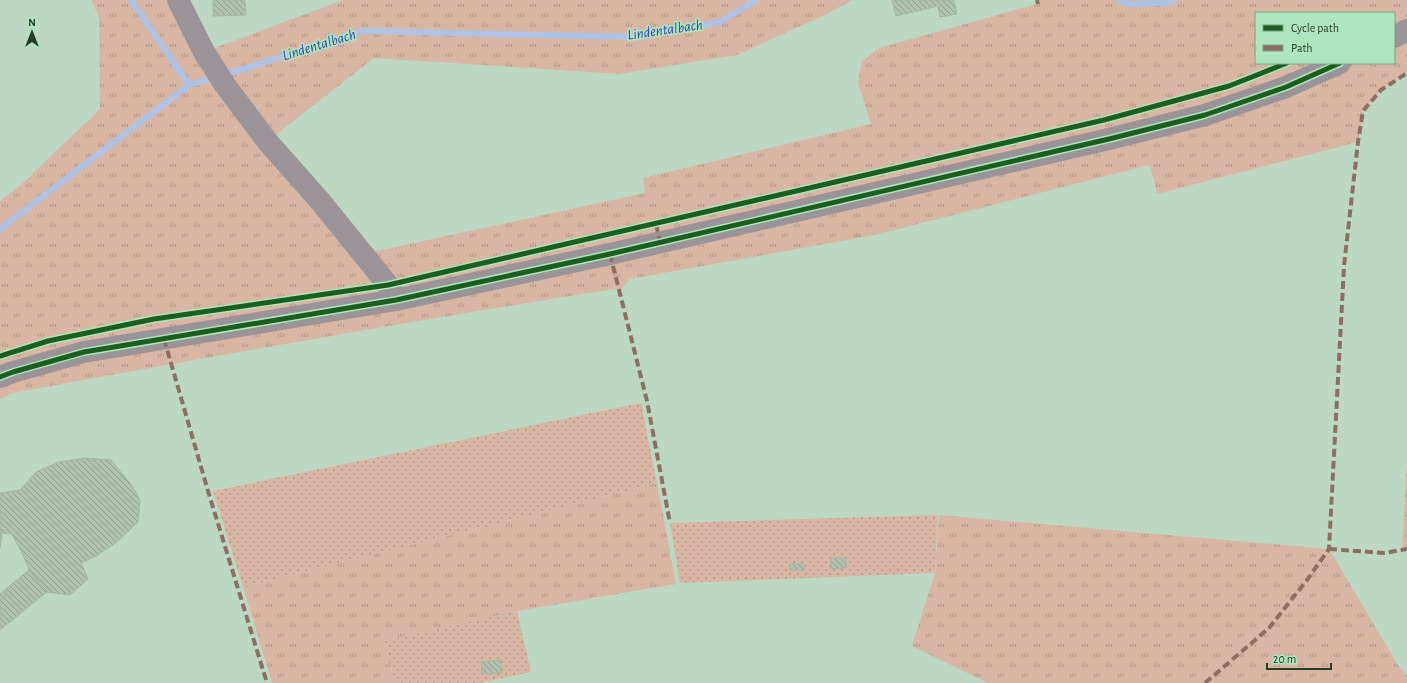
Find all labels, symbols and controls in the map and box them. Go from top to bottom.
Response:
north arrow [12,12,52,52]
legend [1255,12,1395,64]
text: N [28,17,36,28]
water label: Lindentalbach [626,17,704,43]
text: Cycle path [1291,22,1339,35]
water label: Lindentalbach [281,27,357,63]
text: Path [1291,42,1313,54]
scale bar [1267,645,1331,671]
text: 20 m [1273,653,1296,665]

